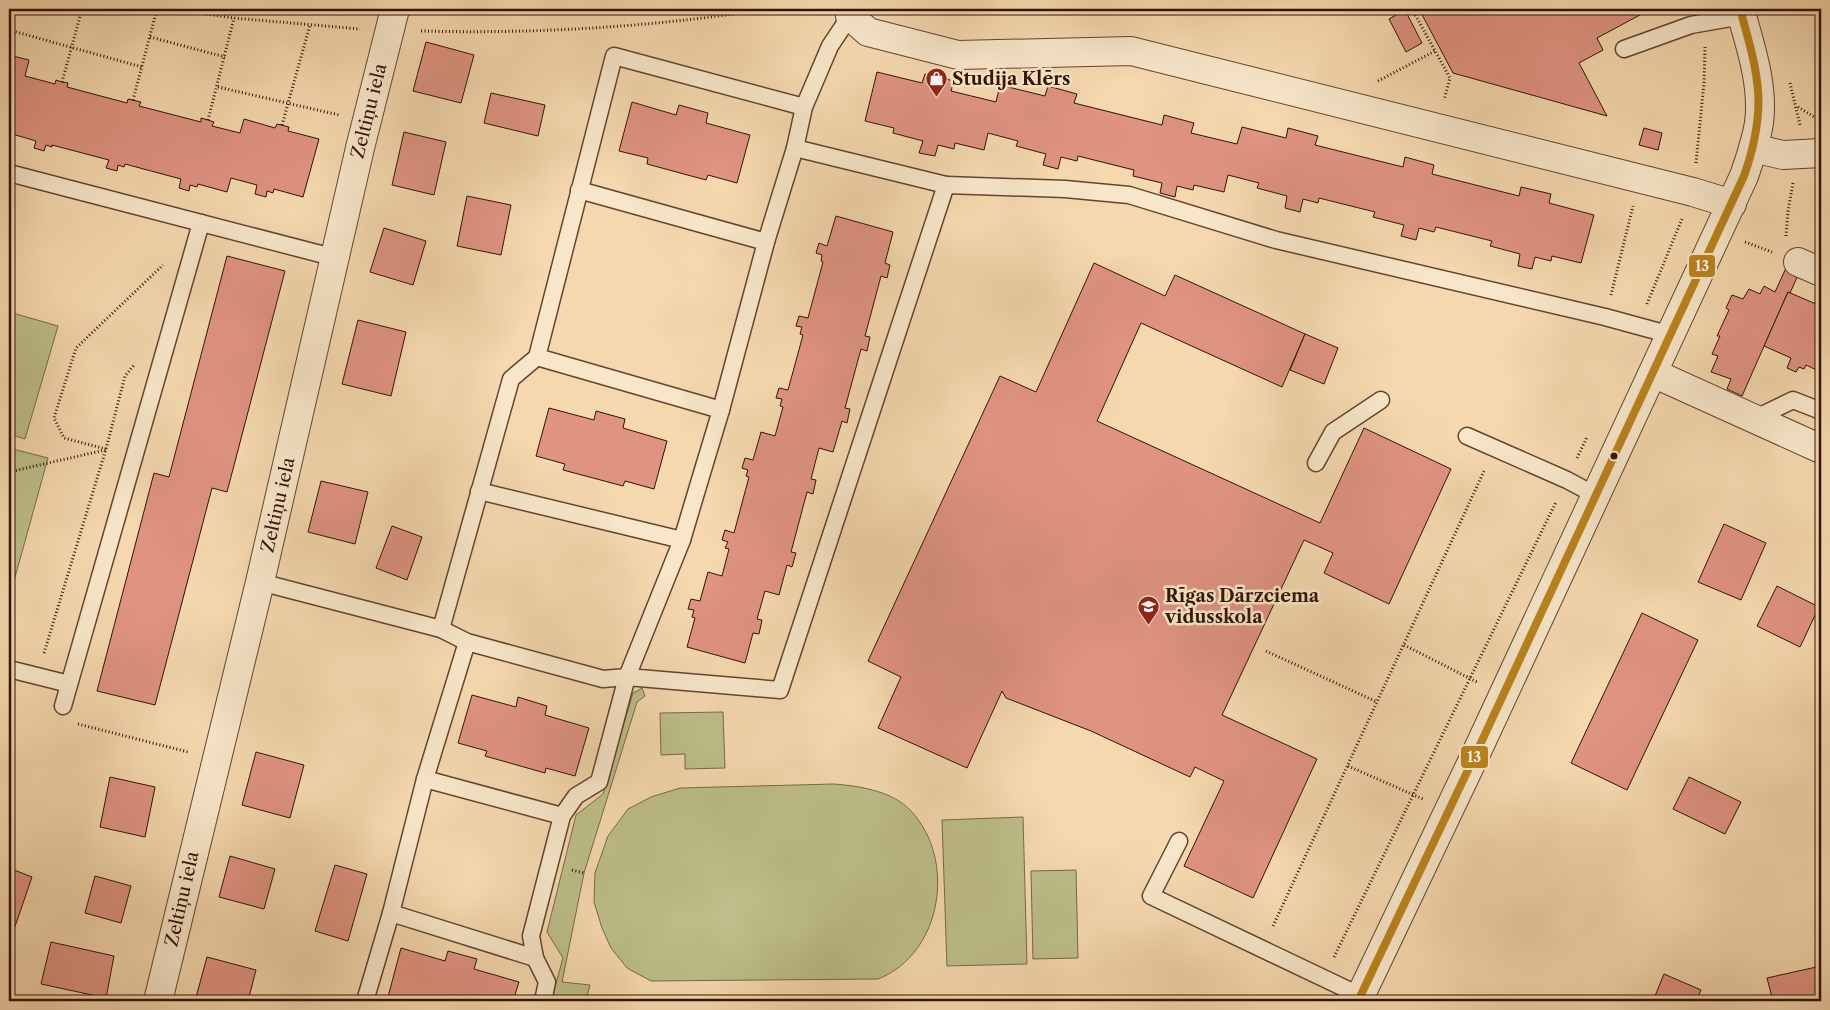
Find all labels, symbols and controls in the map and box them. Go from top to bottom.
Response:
street label: Zeltiņu iela [347,61,392,161]
shop icon: Studija Klērs [924,67,948,98]
place label: Studija Klērs [952,68,1070,90]
line badge: 13 [1688,254,1716,278]
text: 13 [1695,257,1709,275]
unlabelled marker [1609,451,1619,461]
street label: Zeltiņu iela [256,455,300,555]
place label: Rīgas Dārzciema vidusskola [1164,585,1320,628]
school or university icon: Rīgas Dārzciema vidusskola [1137,594,1161,625]
line badge: 13 [1460,745,1489,769]
text: 13 [1467,748,1481,766]
street label: Zeltiņu iela [160,849,204,949]

